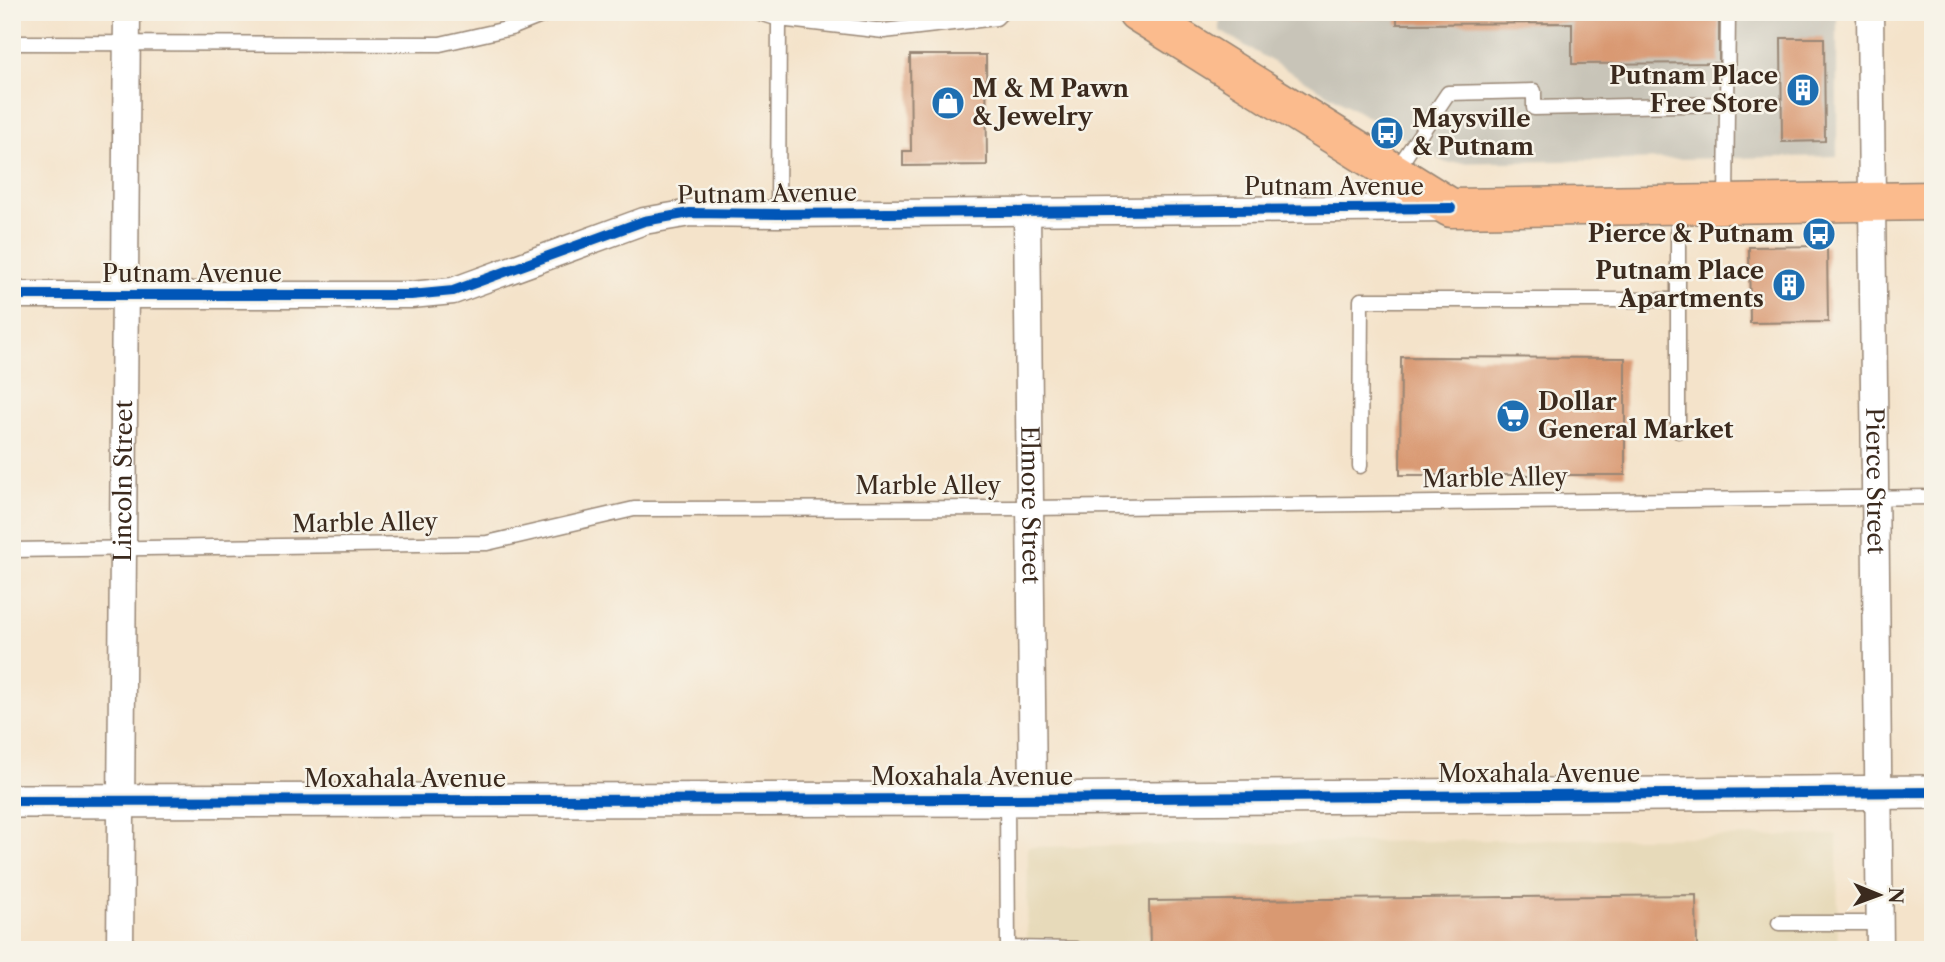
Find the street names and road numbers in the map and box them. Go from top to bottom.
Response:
street label: Putnam Avenue [1244,172,1424,201]
street label: Putnam Avenue [677,177,857,210]
street label: Putnam Avenue [102,259,282,288]
street label: Lincoln Street [108,399,138,562]
street label: Pierce Street [1860,407,1891,555]
street label: Elmore Street [1015,426,1046,585]
street label: Marble Alley [1422,462,1569,493]
street label: Marble Alley [855,471,1001,500]
street label: Marble Alley [292,507,439,538]
street label: Moxahala Avenue [1438,759,1640,788]
street label: Moxahala Avenue [871,762,1073,791]
street label: Moxahala Avenue [304,764,506,793]

